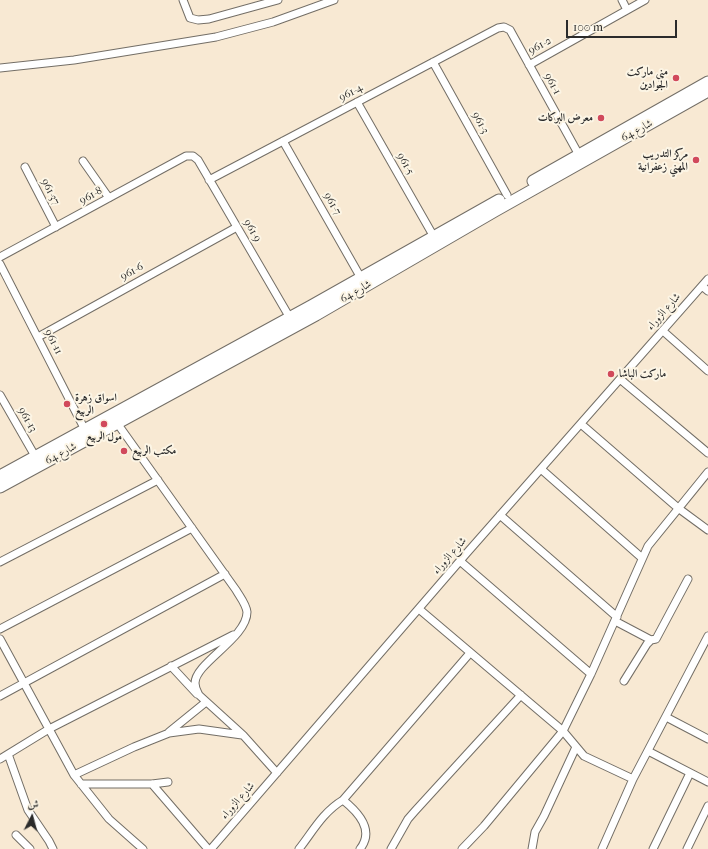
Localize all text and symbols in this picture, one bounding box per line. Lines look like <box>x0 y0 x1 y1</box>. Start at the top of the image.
scale bar <box>568 12 679 38</box>
text: 100 m <box>573 20 603 34</box>
street label: 961-2 <box>526 34 554 58</box>
place label: مني ماركت الجوادين <box>627 65 668 91</box>
street label: 961-1 <box>541 71 563 97</box>
marker: مني ماركت الجوادين <box>671 73 681 83</box>
street label: 961-4 <box>337 81 365 105</box>
street label: 961-3 <box>469 110 491 136</box>
place label: معرض البركات <box>538 111 593 125</box>
marker: معرض البركات <box>596 113 606 123</box>
street label: شارع 64 <box>619 117 655 145</box>
place label: مركز التدريب المهني زعفرانية <box>638 147 688 173</box>
street label: 961-5 <box>393 151 417 177</box>
marker: مركز التدريب المهني زعفرانية <box>691 155 701 165</box>
street label: 961-37 <box>38 176 62 208</box>
street label: 961-8 <box>77 184 105 208</box>
street label: 961-7 <box>320 190 344 218</box>
street label: 961-9 <box>240 217 264 245</box>
street label: 961-6 <box>118 260 146 284</box>
street label: شارع 64 <box>338 278 374 306</box>
street label: شارع الزوراء <box>644 291 684 333</box>
street label: 961-11 <box>41 327 65 357</box>
place label: ماركت الباشا <box>619 367 666 381</box>
marker: ماركت الباشا <box>606 369 616 379</box>
place label: اسواق زهرة الربيع <box>75 391 117 417</box>
marker: اسواق زهرة الربيع <box>62 399 72 409</box>
street label: 961-13 <box>15 405 39 435</box>
marker: مول الربيع <box>99 419 109 429</box>
place label: مول الربيع <box>86 430 122 444</box>
street label: شارع 64 <box>43 440 79 468</box>
place label: مكتب الربيع <box>132 444 176 458</box>
marker: مكتب الربيع <box>119 446 129 456</box>
street label: شارع الزوراء <box>430 535 470 577</box>
street label: شارع الزوراء <box>218 780 258 822</box>
north arrow <box>12 797 52 837</box>
text: ش <box>27 798 39 812</box>

